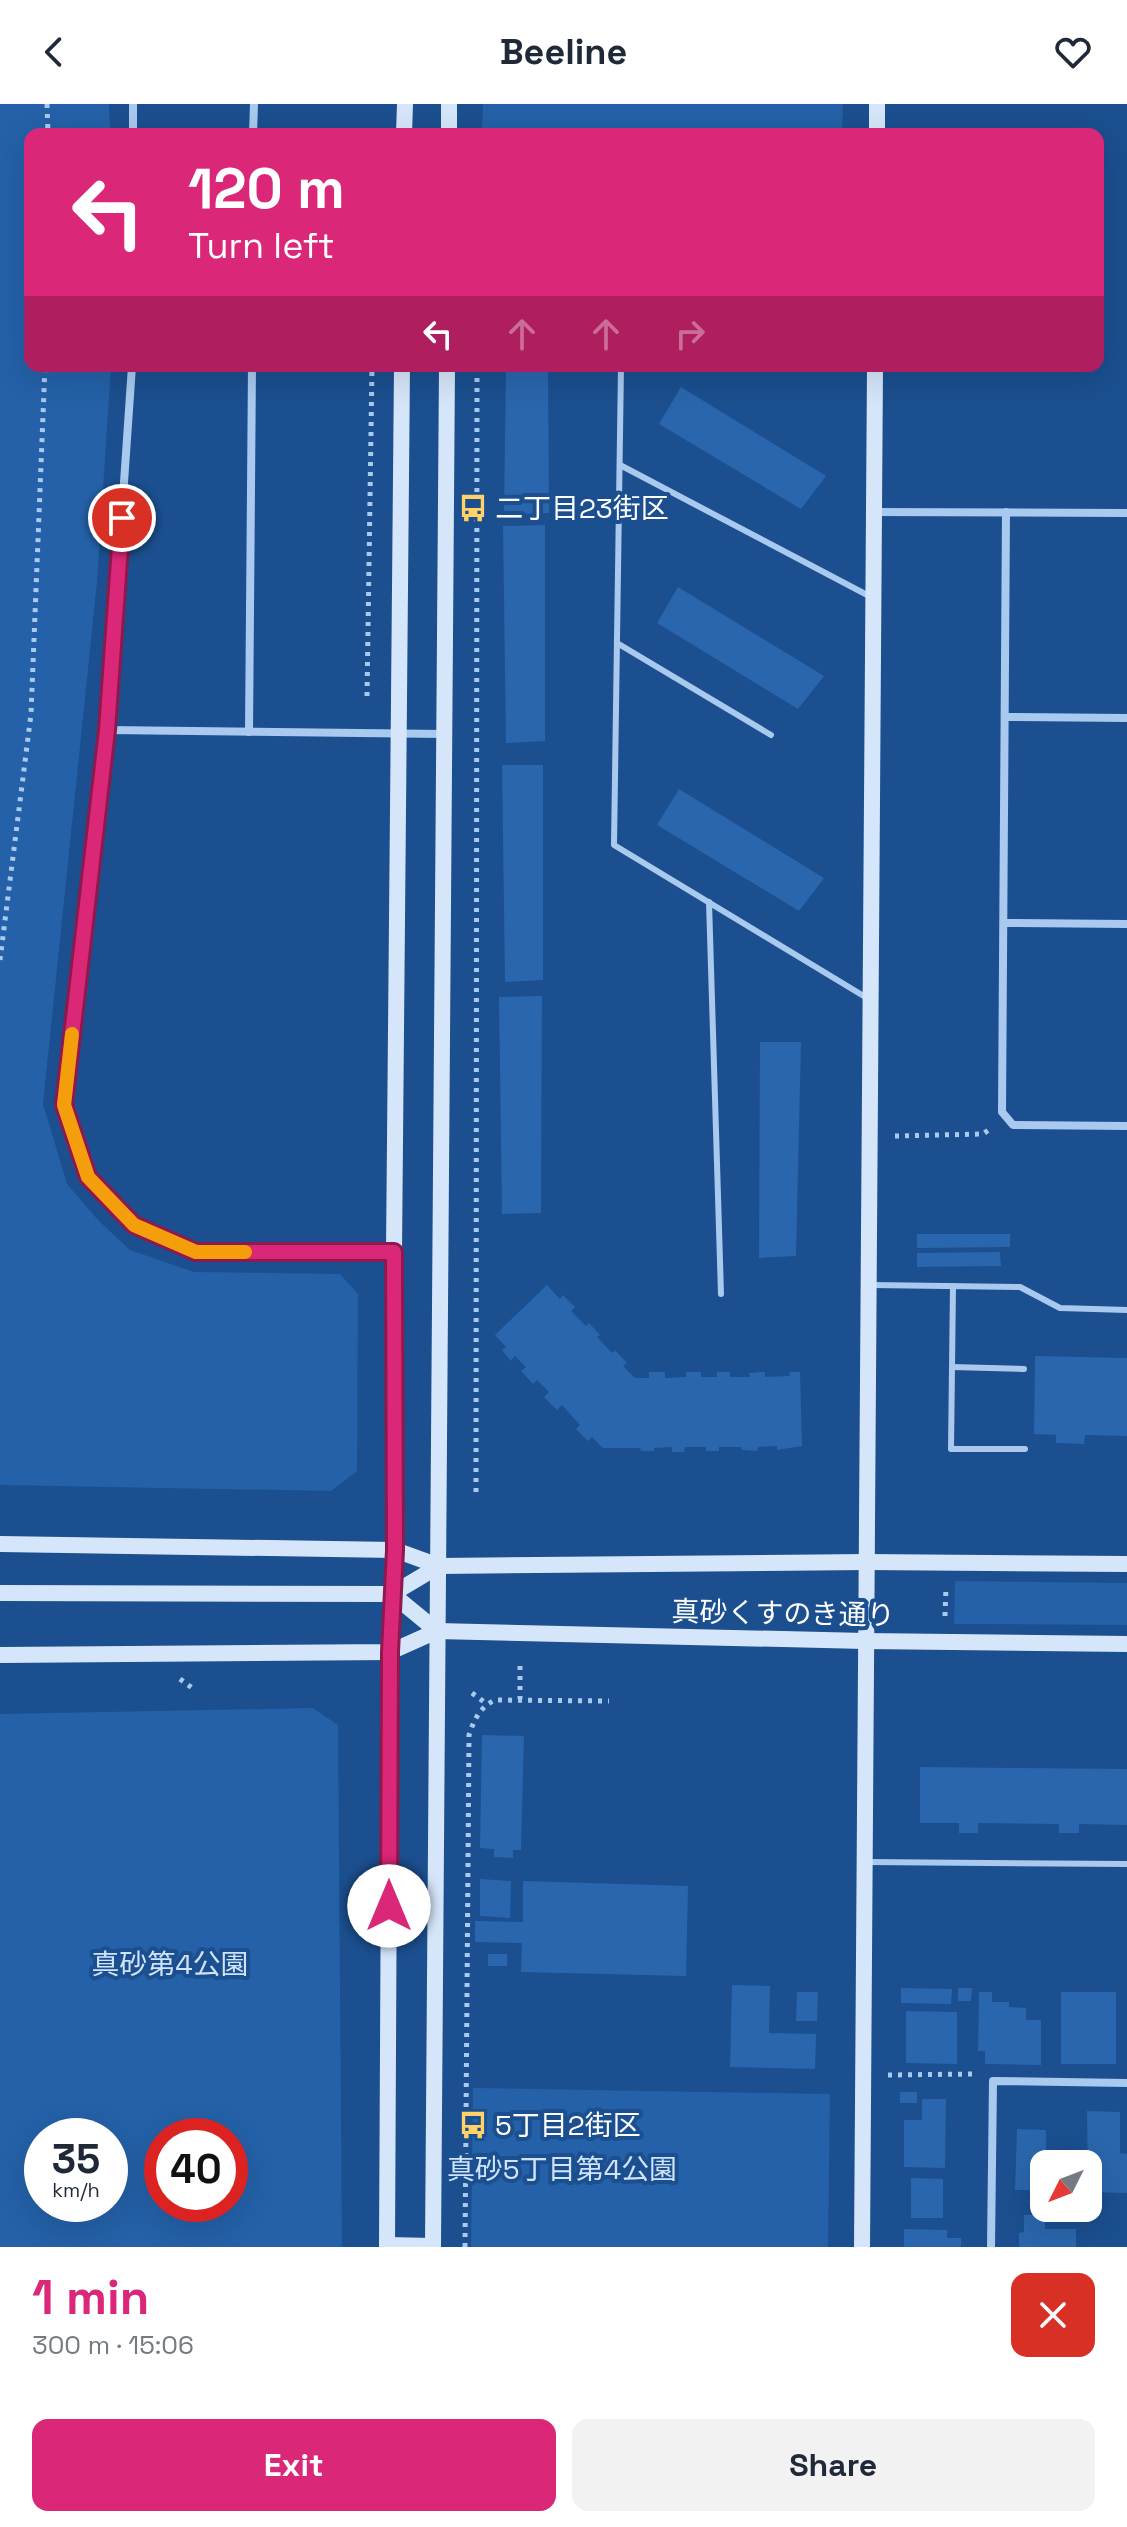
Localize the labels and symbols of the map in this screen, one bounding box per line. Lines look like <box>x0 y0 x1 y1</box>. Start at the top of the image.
pin <box>88 484 156 552</box>
place label: 二丁目23街区 <box>495 490 669 526</box>
bus stop icon: 二丁目23街区 <box>458 493 488 523</box>
street label: 真砂くすのき通り <box>671 1593 895 1633</box>
position arrow <box>347 1864 431 1948</box>
park label: 真砂第4公園 <box>91 1946 249 1982</box>
place label: 5丁目2街区 <box>495 2107 641 2143</box>
bus stop icon: 5丁目2街区 <box>458 2110 488 2140</box>
speed limit sign: 40 <box>144 2118 248 2222</box>
north arrow <box>1030 2150 1102 2222</box>
park label: 真砂5丁目第4公園 <box>447 2151 677 2187</box>

